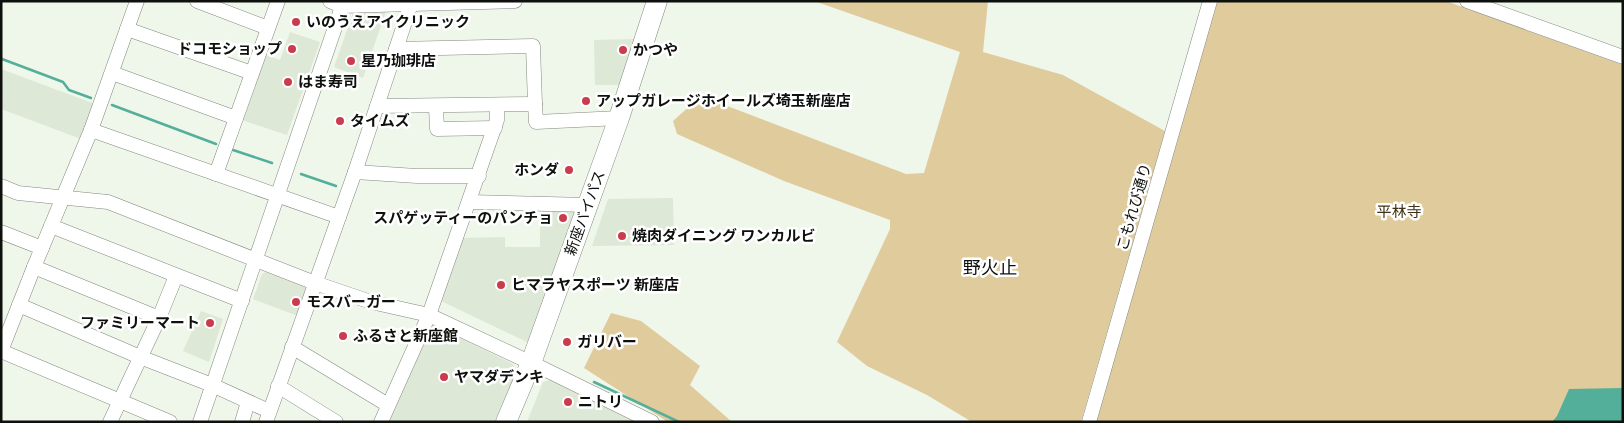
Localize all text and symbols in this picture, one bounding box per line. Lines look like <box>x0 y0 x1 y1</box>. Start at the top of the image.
place label: いのうえアイクリニック <box>306 13 470 31</box>
marker: いのうえアイクリニック <box>290 16 302 28</box>
place label: ドコモショップ <box>177 40 282 58</box>
place label: かつや <box>633 41 678 59</box>
marker: ドコモショップ <box>286 43 298 55</box>
marker: かつや <box>617 44 629 56</box>
place label: 星乃珈琲店 <box>361 52 436 70</box>
marker: 星乃珈琲店 <box>345 55 357 67</box>
place label: はま寿司 <box>298 73 358 91</box>
marker: はま寿司 <box>282 76 294 88</box>
place label: アップガレージホイールズ埼玉新座店 <box>596 92 851 110</box>
marker: アップガレージホイールズ埼玉新座店 <box>580 95 592 107</box>
place label: タイムズ <box>350 112 410 130</box>
marker: タイムズ <box>334 115 346 127</box>
place label: ホンダ <box>514 161 559 179</box>
street label: こもれび通り <box>1113 161 1155 253</box>
marker: ホンダ <box>563 164 575 176</box>
street label: 新座バイパス <box>561 168 609 258</box>
park label: 平林寺 <box>1376 203 1422 221</box>
place label: スパゲッティーのパンチョ <box>373 209 553 227</box>
marker: スパゲッティーのパンチョ <box>557 212 569 224</box>
place label: 焼肉ダイニング ワンカルビ <box>632 227 815 245</box>
marker: 焼肉ダイニング ワンカルビ <box>616 230 628 242</box>
district label: 野火止 <box>963 257 1017 279</box>
place label: ヒマラヤスポーツ 新座店 <box>511 276 679 294</box>
marker: ヒマラヤスポーツ 新座店 <box>495 279 507 291</box>
place label: モスバーガー <box>306 293 396 311</box>
marker: モスバーガー <box>290 296 302 308</box>
place label: ファミリーマート <box>80 314 200 332</box>
marker: ファミリーマート <box>204 317 216 329</box>
place label: ふるさと新座館 <box>353 327 458 345</box>
marker: ふるさと新座館 <box>337 330 349 342</box>
place label: ガリバー <box>577 333 637 351</box>
marker: ガリバー <box>561 336 573 348</box>
place label: ヤマダデンキ <box>454 368 544 386</box>
marker: ヤマダデンキ <box>438 371 450 383</box>
place label: ニトリ <box>578 393 623 411</box>
marker: ニトリ <box>562 396 574 408</box>

